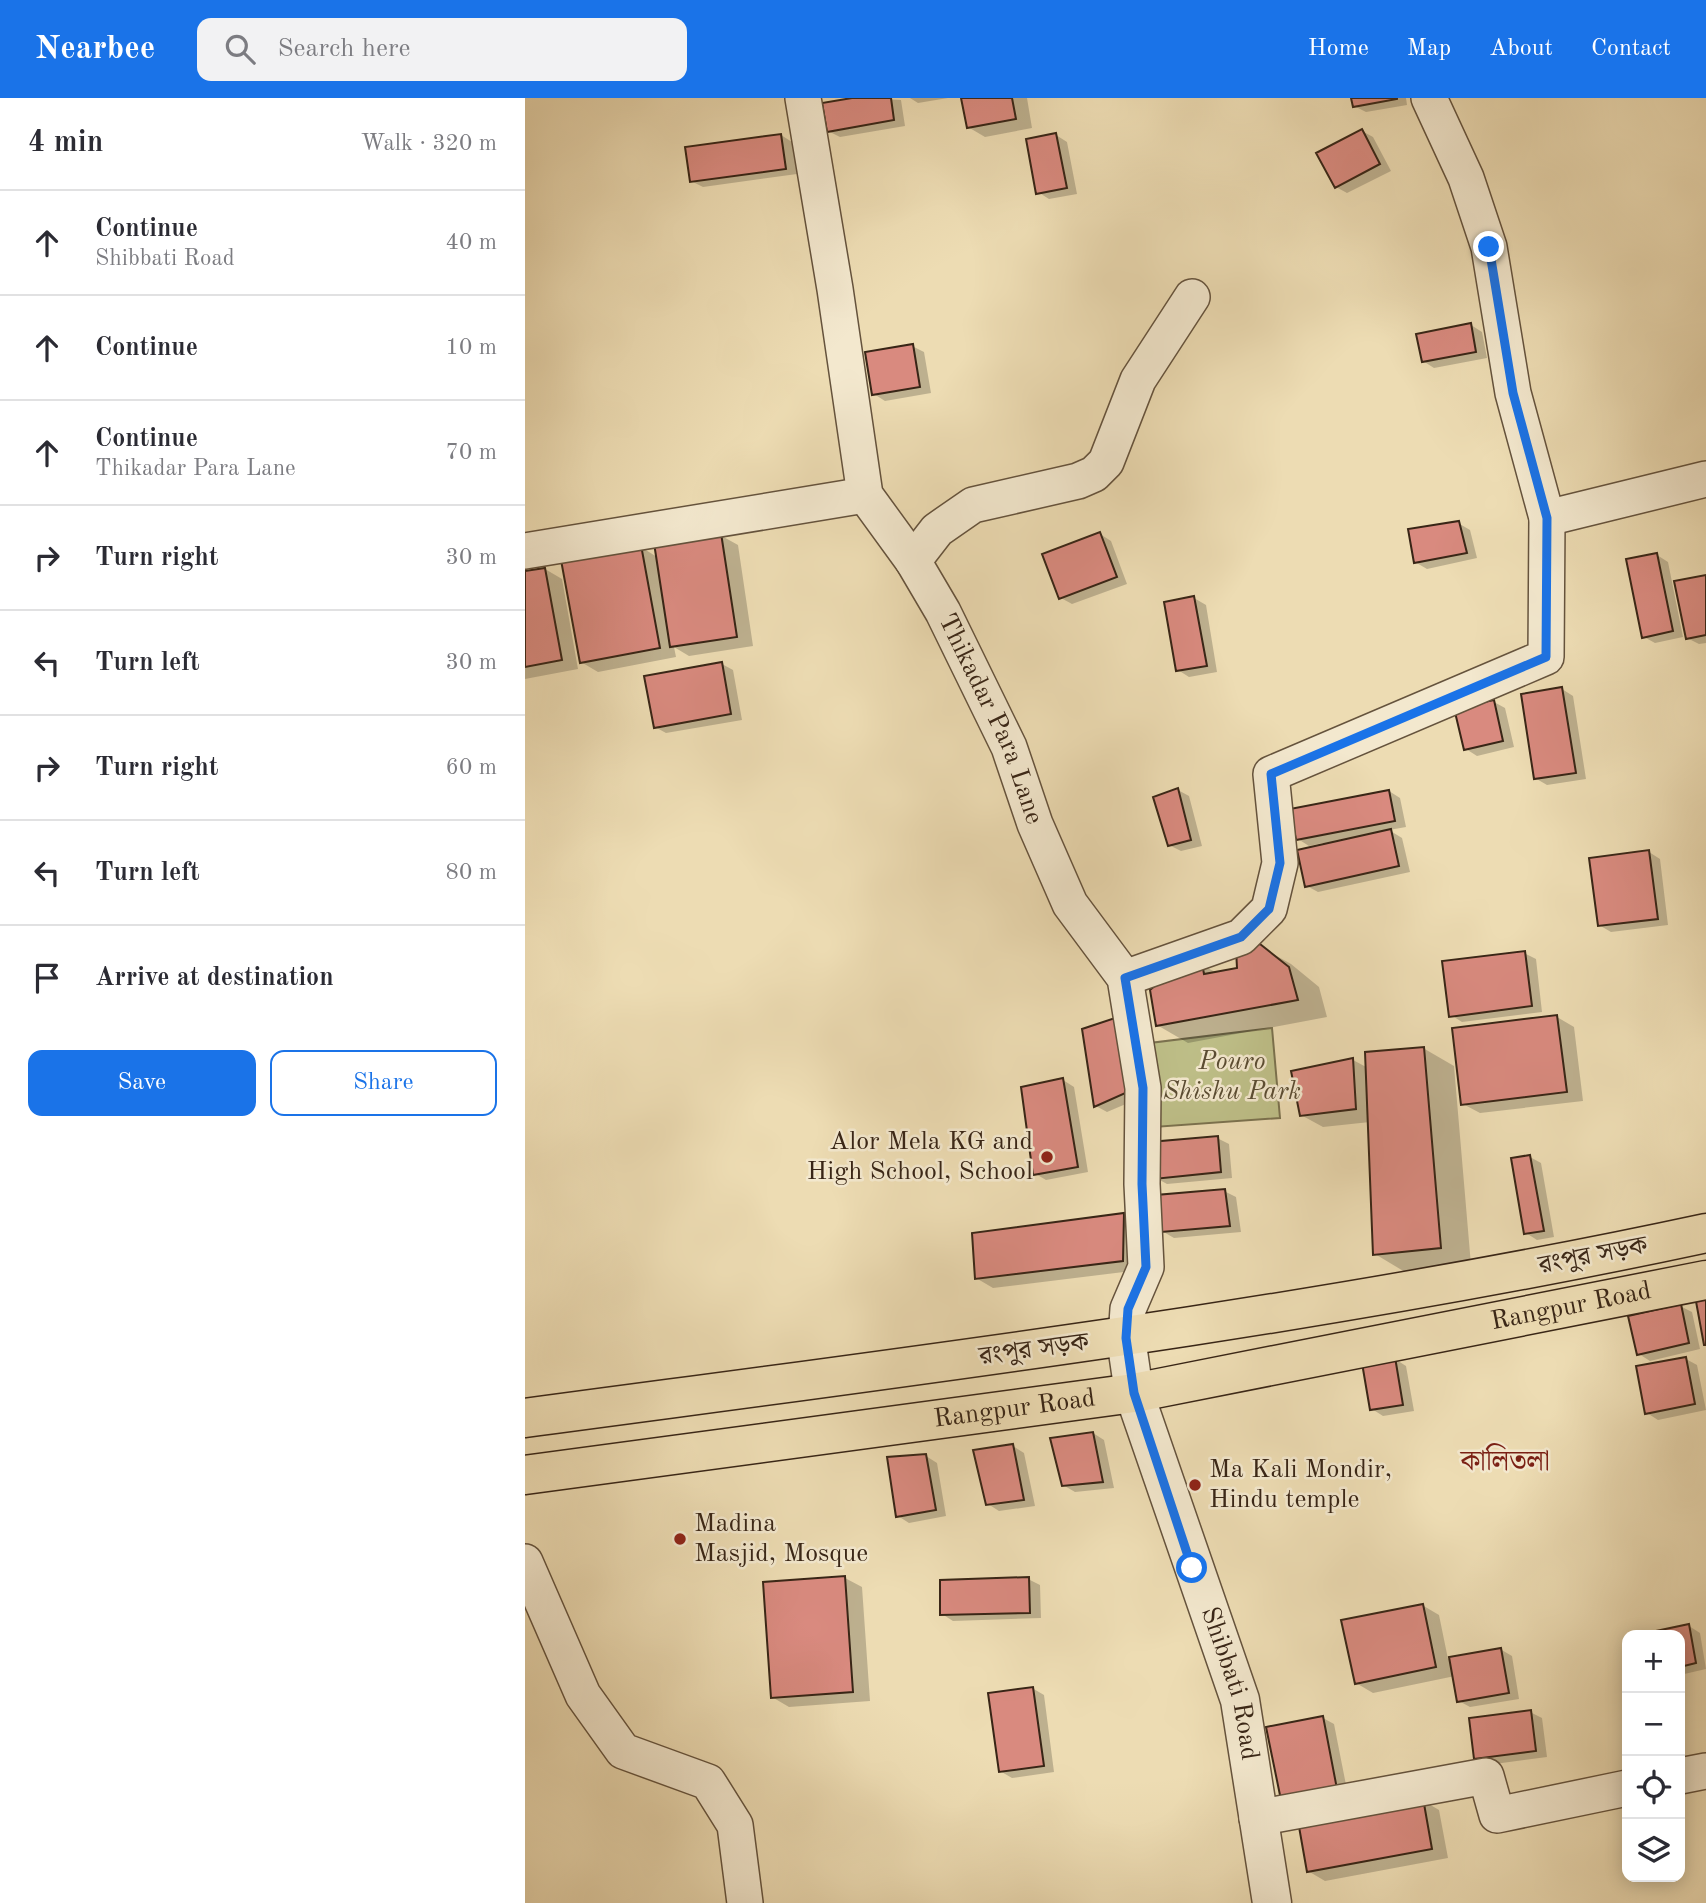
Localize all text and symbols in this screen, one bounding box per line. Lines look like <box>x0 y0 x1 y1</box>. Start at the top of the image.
search box <box>197 18 687 81</box>
icon: search <box>221 30 259 68</box>
text: Nearbee <box>35 33 155 66</box>
text: Search here <box>277 36 411 62</box>
text: Home <box>1308 37 1369 61</box>
text: Map <box>1407 37 1451 61</box>
text: About <box>1489 37 1553 61</box>
text: Contact <box>1591 37 1671 61</box>
text: 4 min <box>28 128 103 158</box>
text: Walk · 320 m <box>361 132 497 155</box>
text: Continue <box>95 216 198 242</box>
icon: ahead <box>28 224 66 262</box>
text: 40 m <box>446 231 497 254</box>
route end <box>1473 231 1504 262</box>
text: Shibbati Road <box>95 247 235 270</box>
icon: ahead <box>28 329 66 367</box>
text: Continue <box>95 335 198 361</box>
text: 10 m <box>446 336 497 359</box>
text: Continue <box>95 426 198 452</box>
icon: ahead <box>28 434 66 472</box>
text: 70 m <box>446 441 497 464</box>
text: Thikadar Para Lane <box>95 457 296 480</box>
icon: right <box>28 539 66 577</box>
text: Turn right <box>95 545 218 571</box>
text: 30 m <box>446 546 497 569</box>
street label: Thikadar Para Lane <box>933 610 1047 828</box>
icon: left <box>28 644 66 682</box>
text: Turn left <box>95 650 200 676</box>
text: 30 m <box>446 651 497 674</box>
icon: right <box>28 749 66 787</box>
text: Turn right <box>95 755 218 781</box>
text: 60 m <box>446 756 497 779</box>
icon: left <box>28 854 66 892</box>
text: Turn left <box>95 860 200 886</box>
text: 80 m <box>446 861 497 884</box>
icon: arrive <box>28 959 66 997</box>
text: Arrive at destination <box>95 965 334 991</box>
park label: Pouro Shishu Park <box>1163 1049 1301 1105</box>
button: Save <box>28 1050 256 1116</box>
button: Share <box>270 1050 497 1116</box>
place label: Alor Mela KG and High School, School <box>807 1129 1033 1185</box>
marker: Alor Mela KG and High School, School <box>1039 1149 1055 1165</box>
street label: রংপুর সড়ক <box>1535 1232 1651 1280</box>
street label: Rangpur Road <box>1489 1278 1653 1335</box>
street label: রংপুর সড়ক <box>977 1329 1092 1371</box>
street label: Rangpur Road <box>932 1385 1097 1433</box>
district label: কালিতলা <box>1459 1443 1550 1477</box>
place label: Ma Kali Mondir, Hindu temple <box>1209 1457 1392 1513</box>
marker: Ma Kali Mondir, Hindu temple <box>1187 1477 1203 1493</box>
place label: Madina Masjid, Mosque <box>694 1511 868 1567</box>
marker: Madina Masjid, Mosque <box>672 1531 688 1547</box>
route start <box>1176 1552 1207 1583</box>
street label: Shibbati Road <box>1196 1604 1262 1762</box>
map controls <box>1622 1630 1685 1882</box>
button: + <box>1622 1630 1685 1693</box>
button: − <box>1622 1693 1685 1756</box>
button: locate <box>1622 1756 1685 1819</box>
button: layers <box>1622 1819 1685 1882</box>

